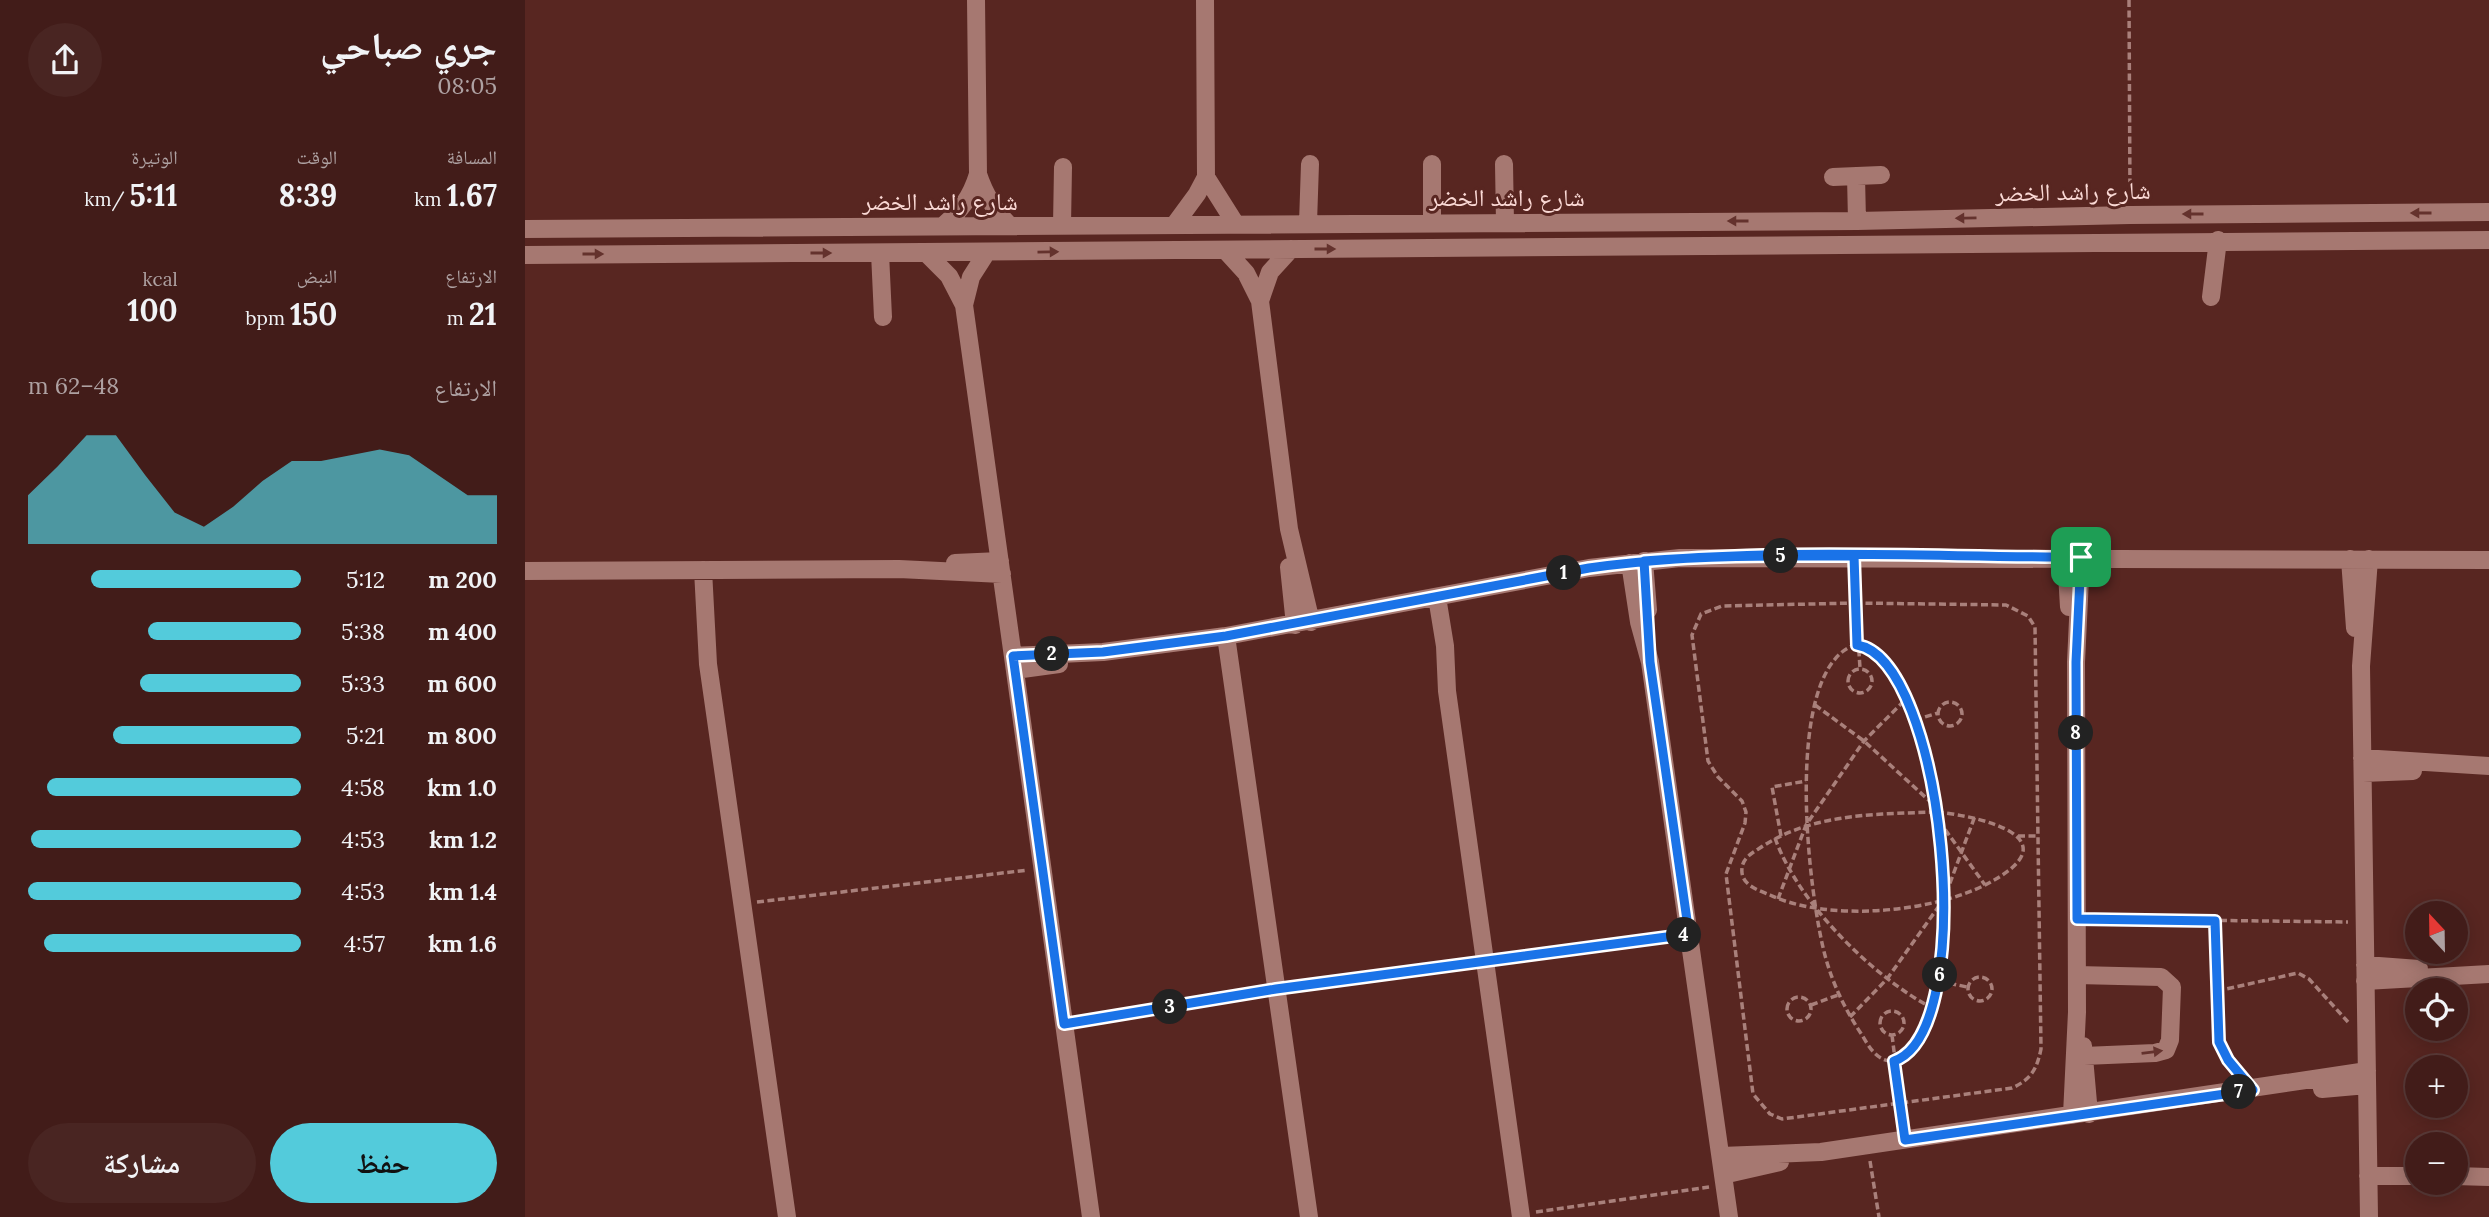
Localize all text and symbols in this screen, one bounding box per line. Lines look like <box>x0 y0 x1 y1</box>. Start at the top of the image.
text: جري صباحي <box>320 21 497 69</box>
button: share <box>28 23 102 97</box>
text: 08:05 <box>437 71 497 100</box>
text: الوتيرة <box>131 145 178 169</box>
text: الوقت <box>296 145 337 169</box>
text: المسافة <box>447 145 497 169</box>
street label: شارع راشد الخضر <box>1994 175 2151 208</box>
text: 5:11 <box>130 176 178 214</box>
text: 8:39 <box>279 176 337 214</box>
text: 1.67 <box>447 176 497 214</box>
street label: شارع راشد الخضر <box>1428 182 1585 213</box>
street label: شارع راشد الخضر <box>861 186 1018 217</box>
text: /km <box>84 187 130 211</box>
text: km <box>414 187 447 211</box>
one-way arrow <box>2410 207 2432 219</box>
one-way arrow <box>2182 208 2204 220</box>
one-way arrow <box>1955 213 1977 224</box>
one-way arrow <box>1727 216 1749 227</box>
one-way arrow <box>1314 243 1336 255</box>
one-way arrow <box>1037 246 1059 258</box>
one-way arrow <box>810 247 832 259</box>
one-way arrow <box>582 248 604 260</box>
text: النبض <box>297 264 337 288</box>
text: الارتفاع <box>445 264 497 288</box>
text: kcal <box>143 267 178 291</box>
text: 100 <box>127 291 178 329</box>
text: 150 <box>290 295 337 333</box>
text: 21 <box>469 295 497 333</box>
text: bpm <box>245 306 290 330</box>
text: m <box>447 306 469 330</box>
text: 48–62 m <box>28 371 119 400</box>
text: الارتفاع <box>434 373 497 402</box>
pin <box>2051 527 2111 587</box>
pin: 5 <box>1763 538 1799 574</box>
icon: arrive <box>2062 538 2100 576</box>
text: 5 <box>1775 543 1786 567</box>
pin: 1 <box>1546 556 1581 590</box>
text: 1 <box>1560 560 1567 584</box>
text: 5:12 <box>346 565 385 594</box>
text: 200 m <box>428 565 497 594</box>
text: 5:38 <box>341 617 385 646</box>
text: 400 m <box>428 617 497 646</box>
pin: 2 <box>1035 636 1069 672</box>
text: 2 <box>1046 641 1057 665</box>
text: 5:33 <box>341 669 385 698</box>
text: 600 m <box>427 669 497 698</box>
pin: 8 <box>2059 716 2093 750</box>
text: 8 <box>2070 720 2081 744</box>
text: 5:21 <box>346 721 385 750</box>
text: 800 m <box>427 721 497 750</box>
text: 4:58 <box>341 773 385 802</box>
text: 1.0 km <box>427 773 497 802</box>
text: 4:53 <box>341 825 385 854</box>
text: 1.2 km <box>429 825 497 854</box>
text: 4:53 <box>341 877 385 906</box>
text: 1.4 km <box>429 877 497 906</box>
north arrow <box>2405 901 2467 964</box>
map controls <box>2405 901 2468 1195</box>
pin: 4 <box>1667 918 1701 953</box>
text: 4 <box>1678 922 1689 946</box>
text: 4:57 <box>344 929 385 958</box>
text: 1.6 km <box>428 929 497 958</box>
pin: 6 <box>1923 958 1957 992</box>
text: 6 <box>1934 962 1945 986</box>
button: locate <box>2405 978 2468 1041</box>
pin: 3 <box>1153 990 1187 1024</box>
text: 3 <box>1164 994 1175 1018</box>
one-way arrow <box>2141 1047 2163 1058</box>
button: + <box>2405 1055 2468 1118</box>
pin: 7 <box>2221 1074 2257 1110</box>
text: 7 <box>2234 1079 2243 1103</box>
button: مشاركة <box>28 1123 256 1203</box>
button: حفظ <box>270 1123 497 1203</box>
button: − <box>2405 1132 2468 1195</box>

